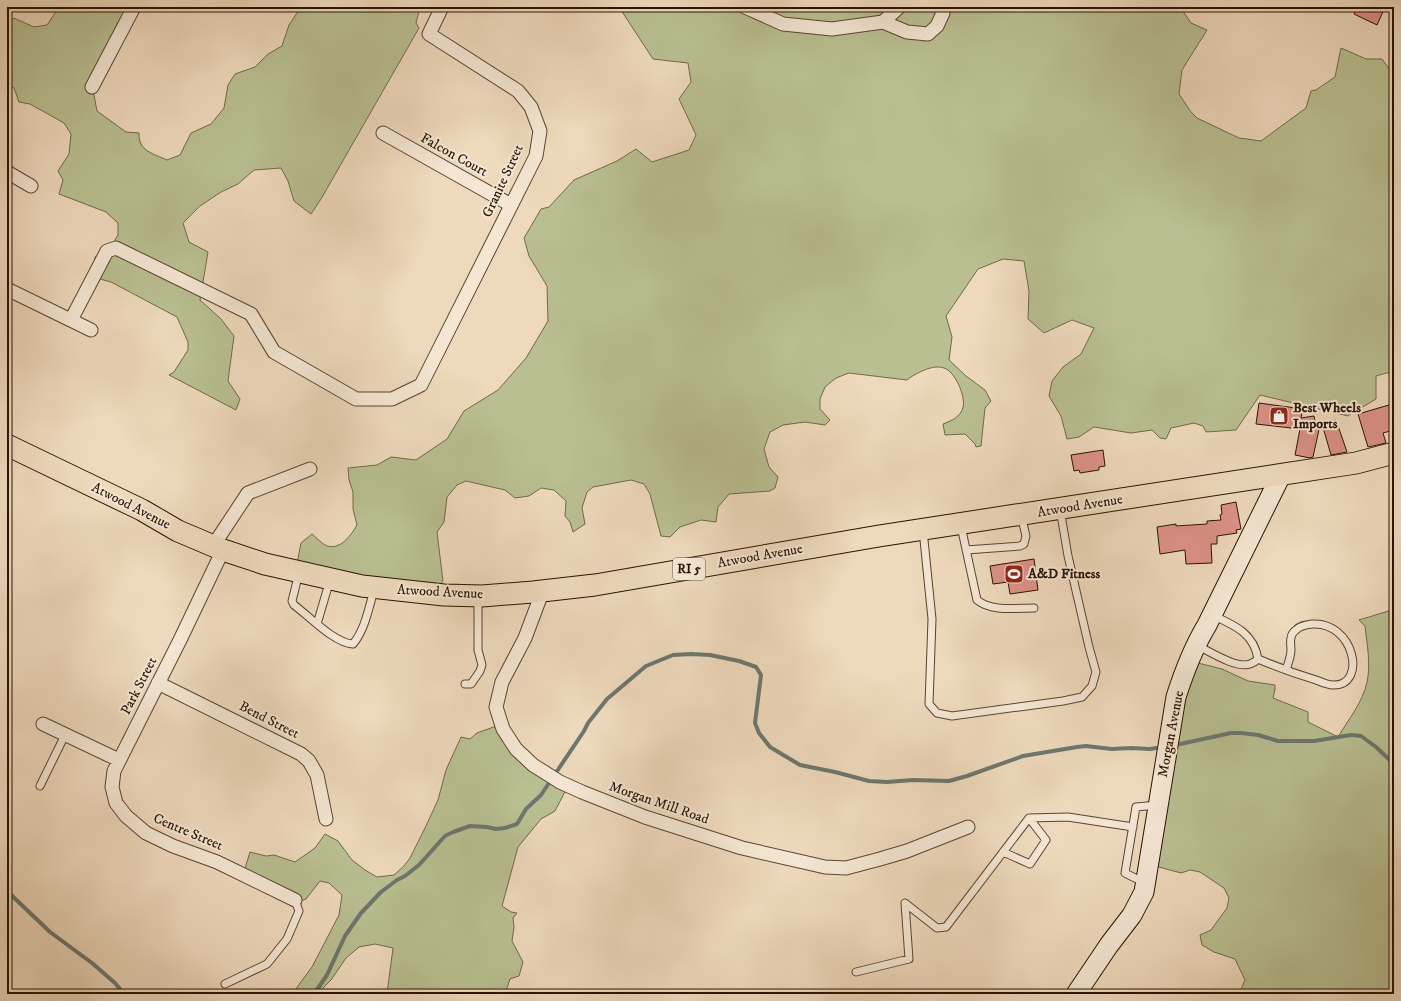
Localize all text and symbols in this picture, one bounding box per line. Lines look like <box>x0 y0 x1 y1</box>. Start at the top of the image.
street label: Falcon Court <box>417 129 491 181</box>
street label: Granite Street <box>478 141 528 220</box>
place label: Best Wheels Imports <box>1293 399 1361 433</box>
shop icon: Best Wheels Imports <box>1268 405 1290 427</box>
street label: Atwood Avenue <box>88 478 174 534</box>
street label: Atwood Avenue <box>1036 490 1124 522</box>
street label: Atwood Avenue <box>716 540 804 572</box>
road number: RI 5 <box>673 558 705 580</box>
sports icon: A&D Fitness <box>1003 563 1025 585</box>
place label: A&D Fitness <box>1027 565 1100 583</box>
street label: Atwood Avenue <box>396 581 484 603</box>
street label: Park Street <box>117 654 161 718</box>
street label: Morgan Avenue <box>1154 689 1188 779</box>
street label: Bend Street <box>236 697 303 743</box>
street label: Morgan Mill Road <box>607 777 711 829</box>
street label: Centre Street <box>150 809 226 855</box>

